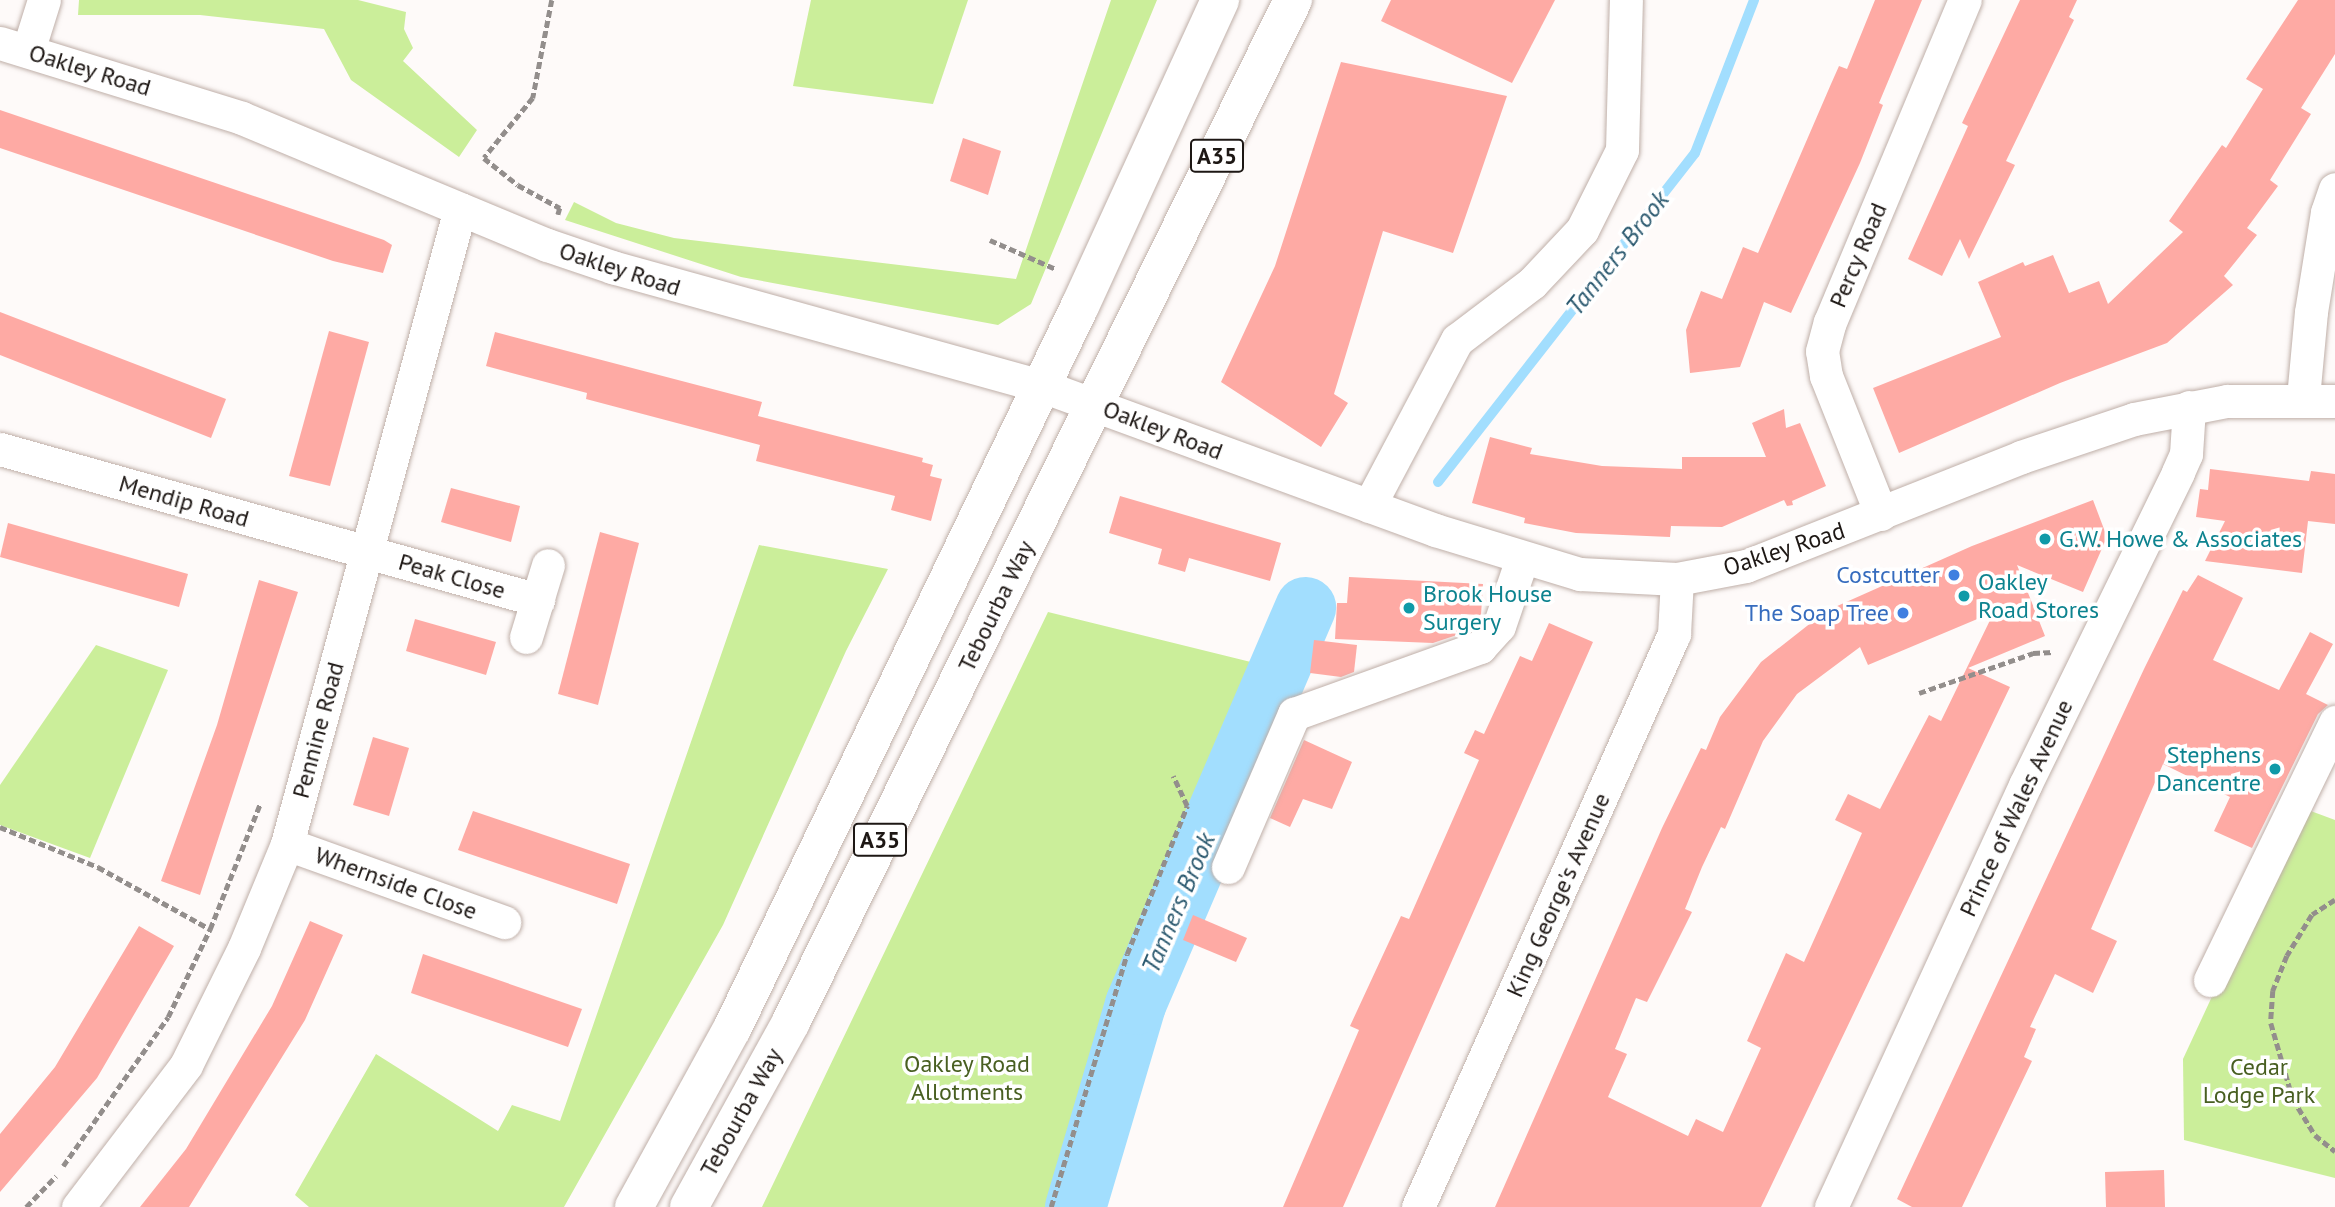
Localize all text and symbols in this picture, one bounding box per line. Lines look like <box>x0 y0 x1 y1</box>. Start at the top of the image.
street label: Oakley Road <box>25 38 155 102</box>
road number: A35 <box>1189 136 1245 176</box>
water label: Tanners Brook <box>1559 185 1675 321</box>
street label: Percy Road <box>1823 198 1893 312</box>
street label: Oakley Road <box>555 236 685 302</box>
street label: Oakley Road <box>1099 394 1227 466</box>
street label: Mendip Road <box>116 469 252 533</box>
street label: Oakley Road <box>1719 516 1849 582</box>
place label: G.W. Howe & Associates <box>2059 525 2305 553</box>
marker: G.W. Howe & Associates <box>2037 531 2053 547</box>
street label: Tebourba Way <box>952 536 1040 676</box>
street label: Peak Close <box>395 547 509 605</box>
place label: Costcutter <box>1836 561 1940 589</box>
marker: Costcutter <box>1946 567 1962 583</box>
place label: Oakley Road Stores <box>1978 568 2099 624</box>
place label: Brook House Surgery <box>1423 580 1553 636</box>
marker: Oakley Road Stores <box>1956 588 1972 604</box>
place label: The Soap Tree <box>1744 599 1889 627</box>
marker: Brook House Surgery <box>1401 600 1417 616</box>
marker: The Soap Tree <box>1895 605 1911 621</box>
street label: Pennine Road <box>286 659 350 801</box>
street label: Prince of Wales Avenue <box>1953 694 2079 922</box>
place label: Stephens Dancentre <box>2156 741 2261 797</box>
marker: Stephens Dancentre <box>2267 761 2283 777</box>
street label: King George's Avenue <box>1500 788 1616 1002</box>
road number: A35 <box>852 820 908 860</box>
water label: Tanners Brook <box>1135 828 1221 978</box>
street label: Whernside Close <box>311 840 481 926</box>
street label: Tebourba Way <box>694 1043 788 1181</box>
park label: Oakley Road Allotments <box>904 1050 1030 1106</box>
park label: Cedar Lodge Park <box>2203 1053 2315 1109</box>

